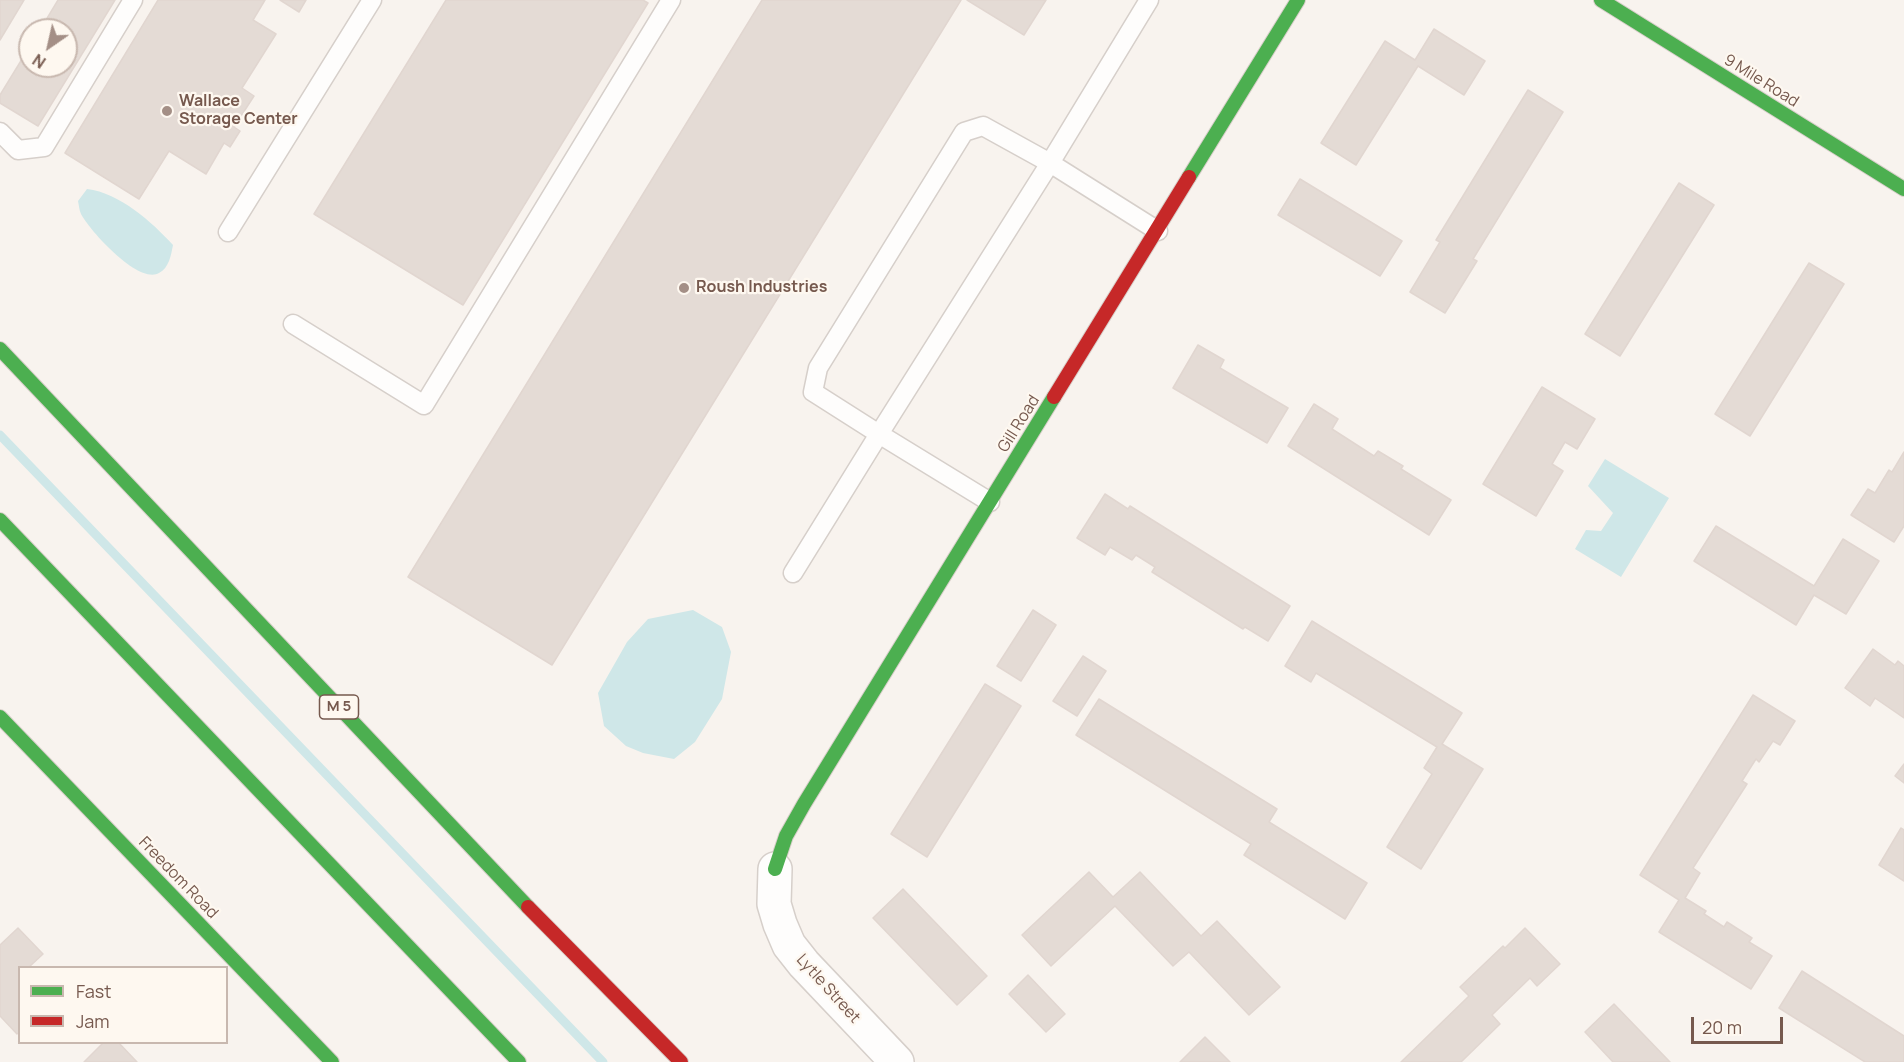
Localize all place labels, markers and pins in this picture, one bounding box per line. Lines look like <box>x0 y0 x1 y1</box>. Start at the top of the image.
place label: Wallace Storage Center <box>179 92 298 130</box>
marker: Wallace Storage Center <box>160 104 174 118</box>
place label: Roush Industries <box>696 278 827 298</box>
marker: Roush Industries <box>677 281 691 295</box>

